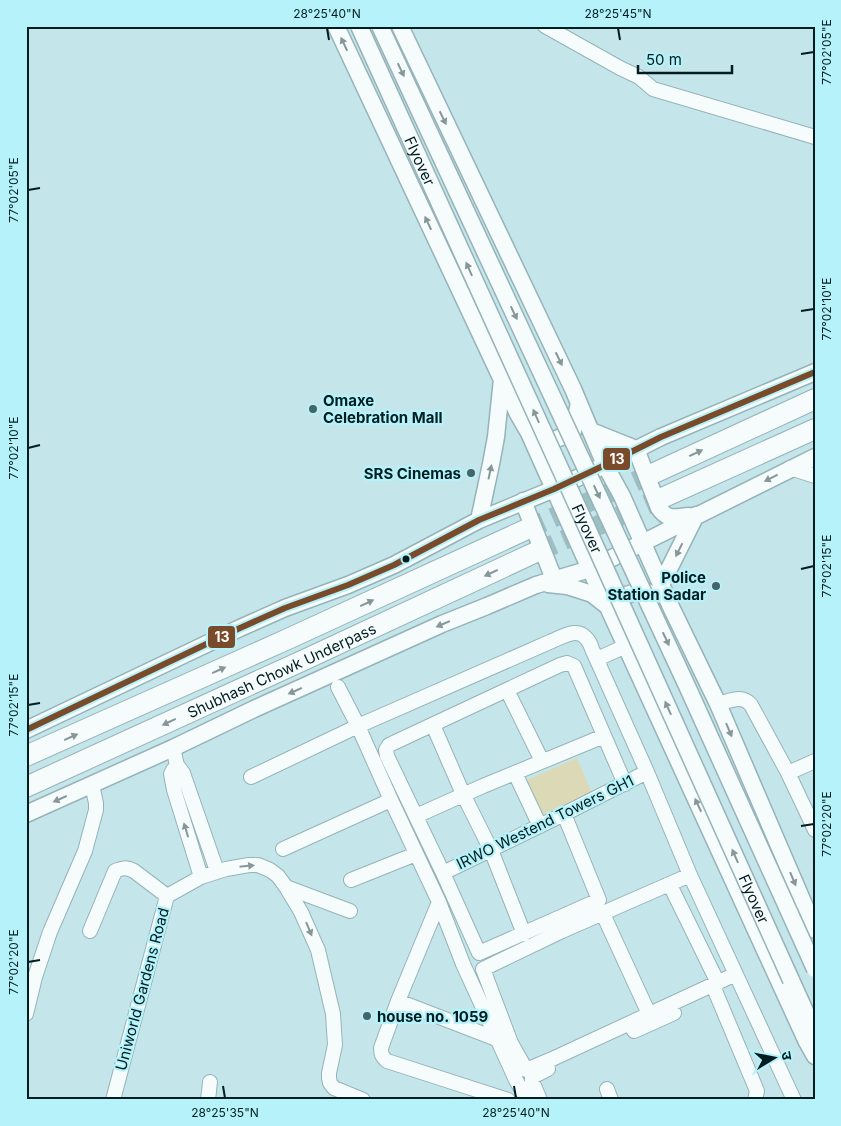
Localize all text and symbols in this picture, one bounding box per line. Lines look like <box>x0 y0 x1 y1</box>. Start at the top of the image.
text: 28°25'40"N <box>293 6 361 21</box>
text: 28°25'45"N <box>584 6 652 21</box>
text: 77°02'05"E <box>819 19 834 85</box>
one-way arrow <box>340 37 348 51</box>
scale bar <box>638 42 732 74</box>
text: 50 m <box>646 50 682 69</box>
one-way arrow <box>397 63 405 78</box>
one-way arrow <box>439 110 447 125</box>
street label: Flyover <box>401 133 440 189</box>
text: 77°02'05"E <box>6 157 21 223</box>
one-way arrow <box>424 216 432 230</box>
one-way arrow <box>465 262 473 276</box>
text: 77°02'10"E <box>819 277 834 341</box>
one-way arrow <box>510 306 518 320</box>
one-way arrow <box>555 352 563 366</box>
place label: Omaxe Celebration Mall <box>323 391 443 427</box>
marker: Omaxe Celebration Mall <box>307 403 319 415</box>
one-way arrow <box>532 409 540 423</box>
text: 77°02'10"E <box>6 416 21 480</box>
line badge: 13 <box>602 447 631 471</box>
one-way arrow <box>689 449 703 457</box>
text: 13 <box>609 450 625 467</box>
place label: SRS Cinemas <box>364 464 461 483</box>
one-way arrow <box>486 464 494 480</box>
marker: SRS Cinemas <box>465 467 477 479</box>
one-way arrow <box>764 474 778 482</box>
one-way arrow <box>594 485 602 499</box>
street label: Flyover <box>568 501 607 556</box>
text: 77°02'15"E <box>819 535 834 597</box>
one-way arrow <box>675 543 683 557</box>
unlabelled marker <box>401 554 411 564</box>
place label: Police Station Sadar <box>607 568 706 604</box>
one-way arrow <box>484 569 499 577</box>
marker: Police Station Sadar <box>710 580 722 592</box>
one-way arrow <box>360 598 374 606</box>
street label: Shubhash Chowk Underpass <box>184 618 379 722</box>
one-way arrow <box>436 620 450 628</box>
line badge: 13 <box>207 625 236 649</box>
text: 13 <box>214 628 230 645</box>
one-way arrow <box>662 632 670 646</box>
one-way arrow <box>212 666 226 674</box>
text: 77°02'15"E <box>6 674 21 736</box>
one-way arrow <box>288 687 302 695</box>
one-way arrow <box>664 701 672 715</box>
one-way arrow <box>162 718 176 726</box>
one-way arrow <box>726 723 734 737</box>
one-way arrow <box>64 732 78 740</box>
street label: IRWO Westend Towers GH1 <box>453 771 637 873</box>
text: 77°02'20"E <box>819 791 834 857</box>
one-way arrow <box>53 796 67 804</box>
one-way arrow <box>694 798 702 812</box>
one-way arrow <box>182 823 190 838</box>
one-way arrow <box>731 849 739 863</box>
one-way arrow <box>239 862 255 870</box>
street label: Flyover <box>735 871 774 927</box>
one-way arrow <box>790 872 798 886</box>
street label: Uniworld Gardens Road <box>111 906 173 1072</box>
one-way arrow <box>305 922 313 937</box>
text: 77°02'20"E <box>6 929 21 995</box>
place label: house no. 1059 <box>377 1007 489 1026</box>
marker: house no. 1059 <box>361 1010 373 1022</box>
north arrow <box>748 1034 798 1084</box>
text: उ <box>778 1050 797 1062</box>
text: 28°25'35"N <box>191 1105 259 1120</box>
text: 28°25'40"N <box>482 1105 550 1120</box>

